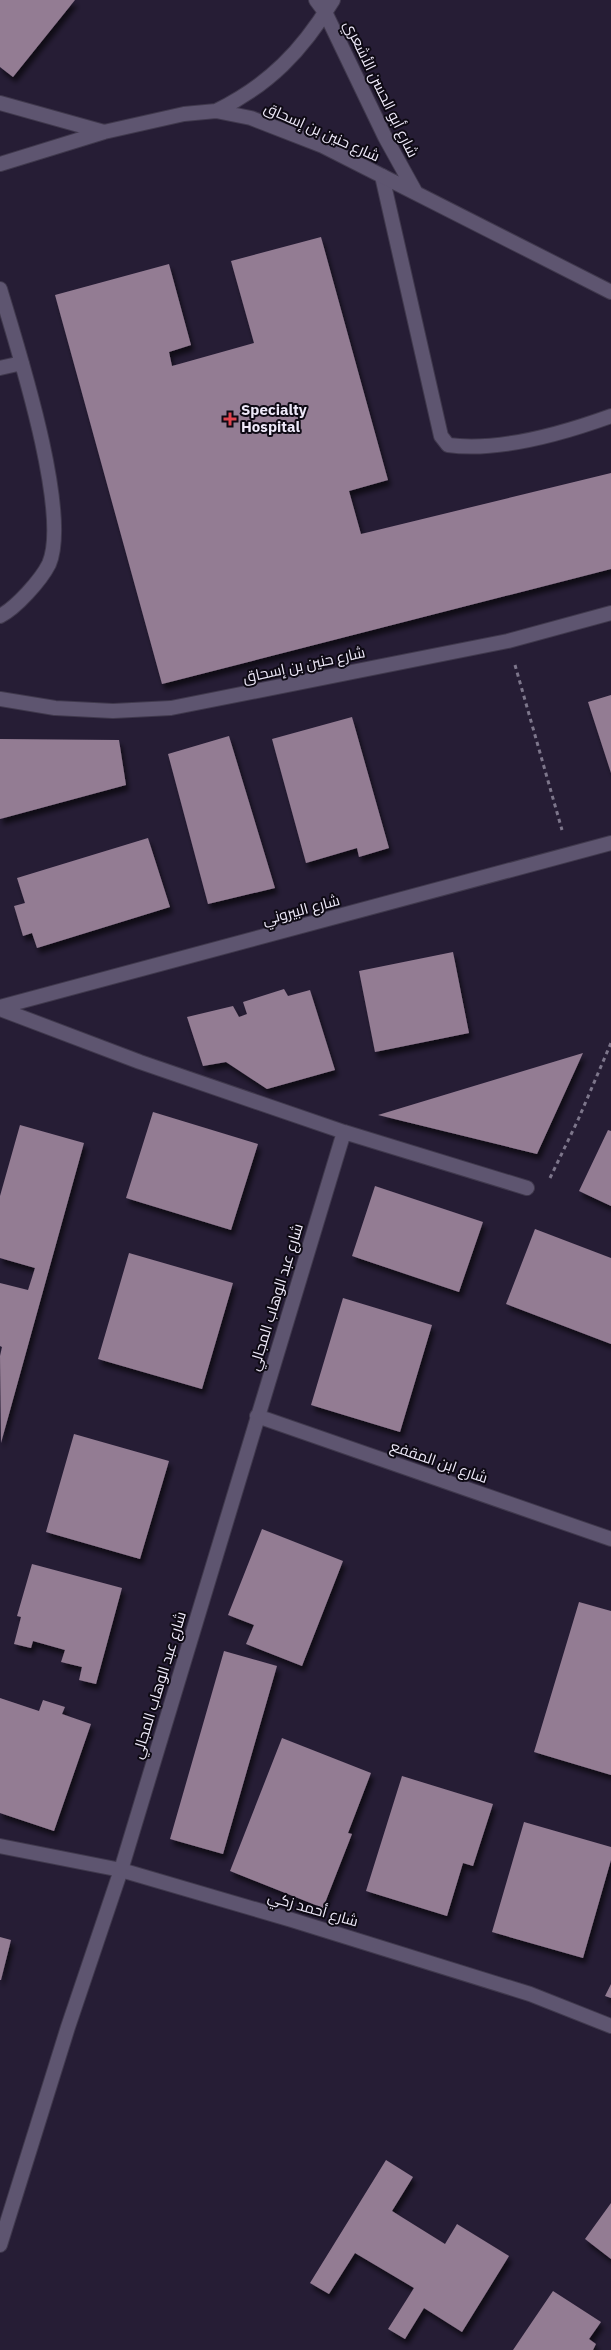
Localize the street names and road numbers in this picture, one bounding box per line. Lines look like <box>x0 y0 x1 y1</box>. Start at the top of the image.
street label: شارع أبو الحسن الأشعري <box>337 17 423 162</box>
street label: شارع حنين بن إسحاق <box>261 98 383 167</box>
street label: شارع حنين بن إسحاق <box>241 642 367 689</box>
street label: شارع البيروني <box>260 890 343 932</box>
street label: شارع عبد الوهاب المجالي <box>244 1221 310 1374</box>
street label: شارع ابن المقفع <box>387 1436 490 1489</box>
street label: شارع عبد الوهاب المجالي <box>127 1609 193 1762</box>
street label: شارع أحمد زكي <box>265 1887 361 1933</box>

